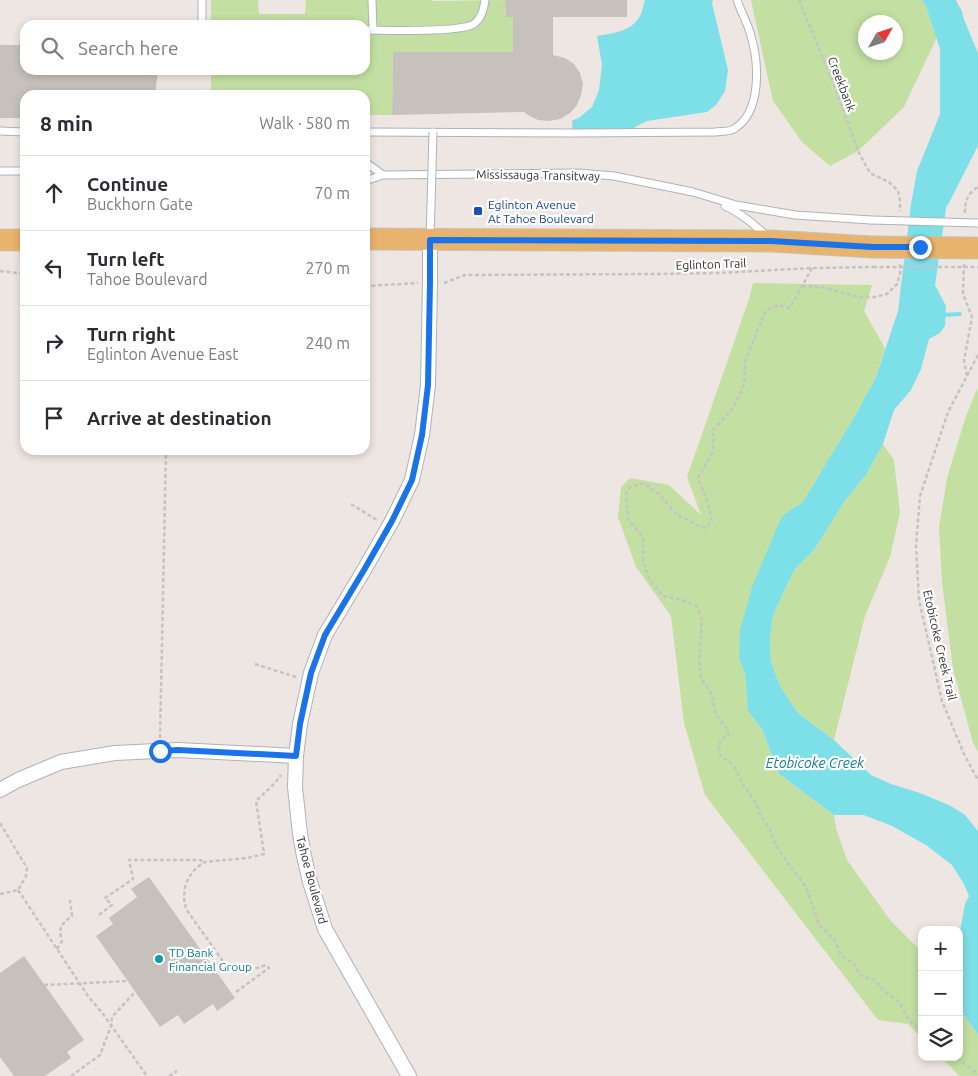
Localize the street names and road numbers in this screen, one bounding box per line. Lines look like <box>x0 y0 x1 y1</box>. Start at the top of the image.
street label: Creekbank <box>826 55 858 113</box>
street label: Mississauga Transitway <box>476 167 600 183</box>
street label: Eglinton Trail <box>675 256 747 272</box>
street label: Etobicoke Creek Trail <box>921 588 959 702</box>
street label: Tahoe Boulevard <box>294 835 330 925</box>

